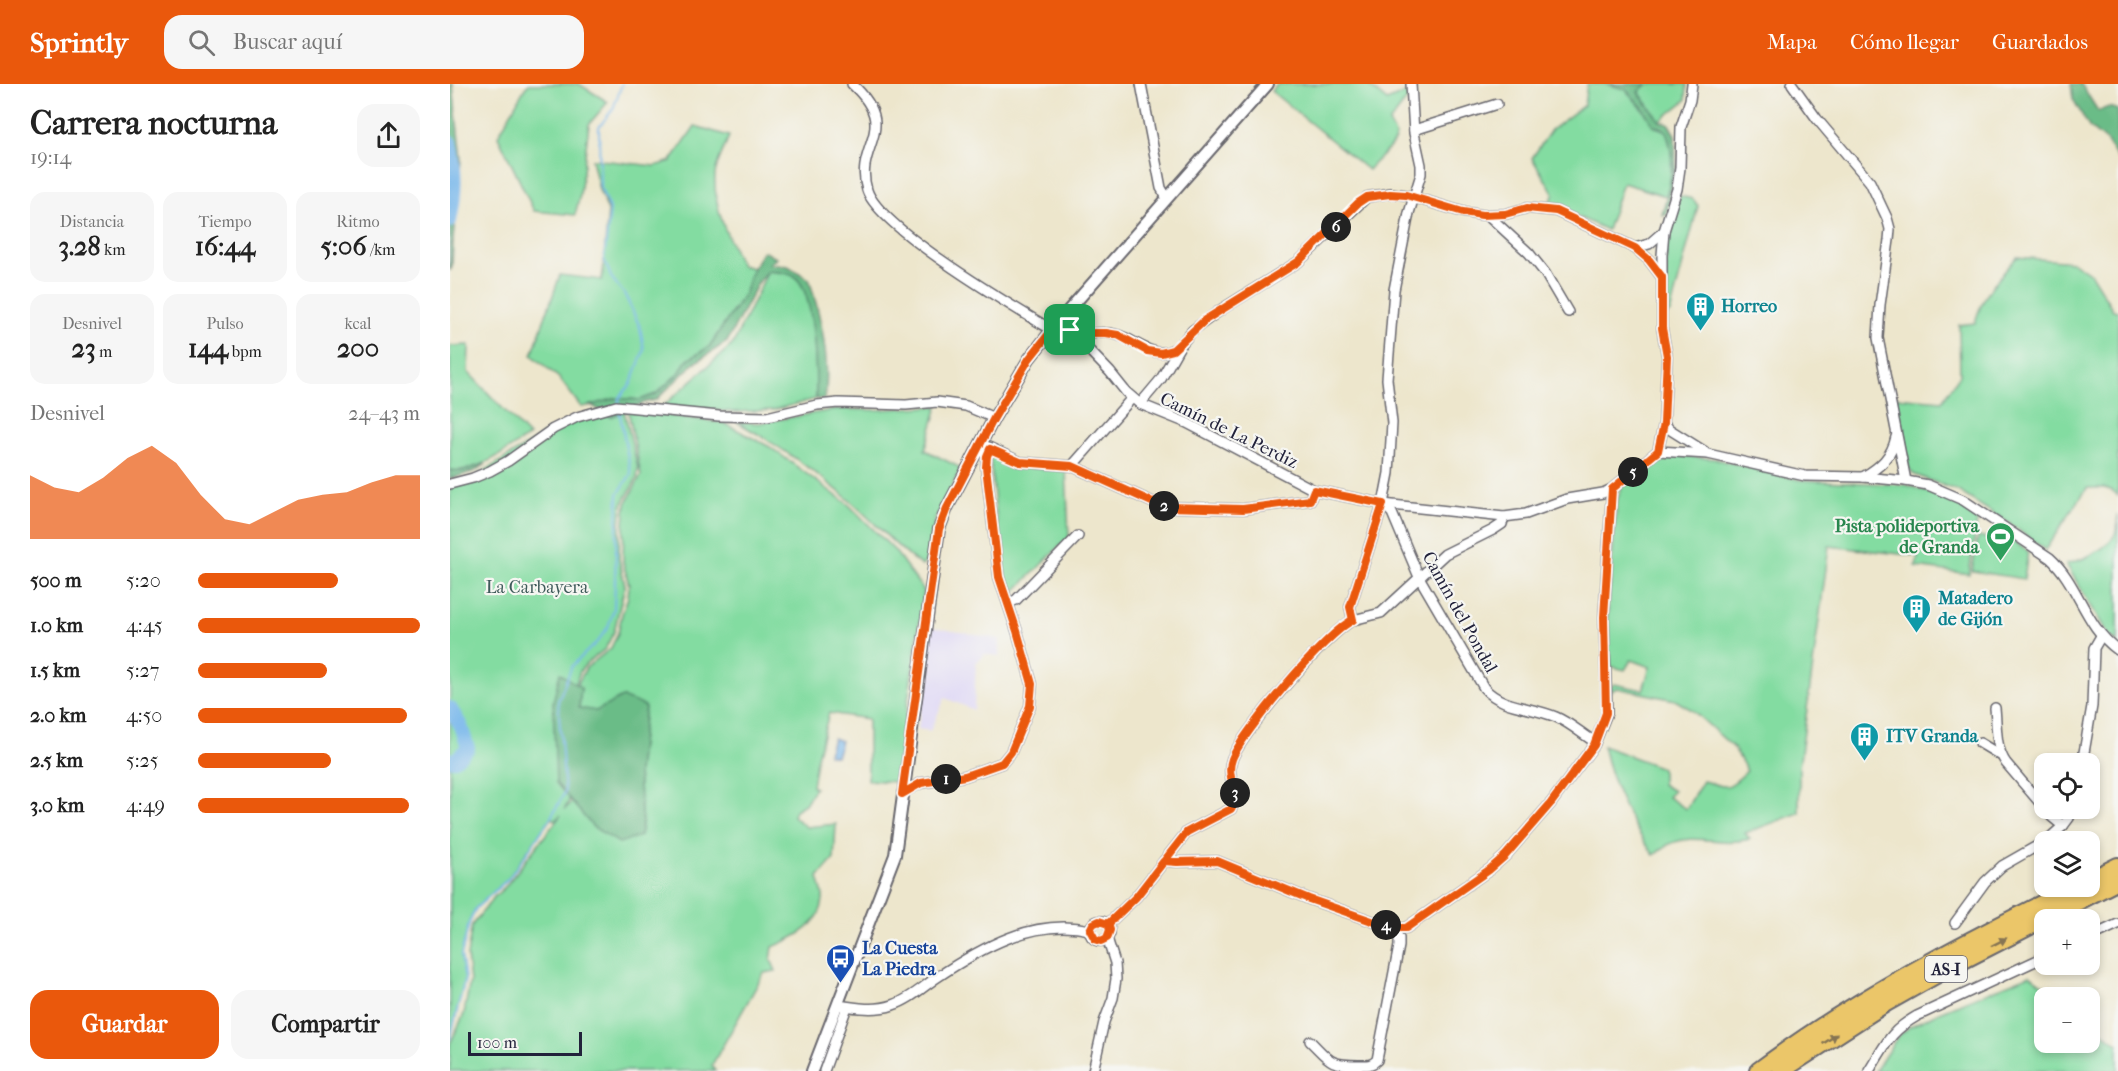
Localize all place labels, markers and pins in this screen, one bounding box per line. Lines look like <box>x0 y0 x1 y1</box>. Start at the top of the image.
pin: 6 <box>1321 212 1351 242</box>
building icon: Horreo <box>1684 290 1716 332</box>
place label: Horreo <box>1721 296 1777 317</box>
pin <box>1044 304 1095 355</box>
pin: 5 <box>1618 457 1648 487</box>
pin: 2 <box>1149 491 1179 521</box>
place label: Pista polideportiva de Granda <box>1835 516 1980 558</box>
sports icon: Pista polideportiva de Granda <box>1984 520 2016 562</box>
place label: Matadero de Gijón <box>1937 588 2013 630</box>
building icon: Matadero de Gijón <box>1901 592 1933 634</box>
building icon: ITV Granda <box>1849 720 1881 762</box>
place label: ITV Granda <box>1886 726 1979 747</box>
pin: 1 <box>931 764 961 794</box>
pin: 3 <box>1220 778 1250 808</box>
pin: 4 <box>1371 910 1401 940</box>
place label: La Cuesta La Piedra <box>862 938 938 980</box>
bus stop icon: La Cuesta La Piedra <box>825 942 857 984</box>

